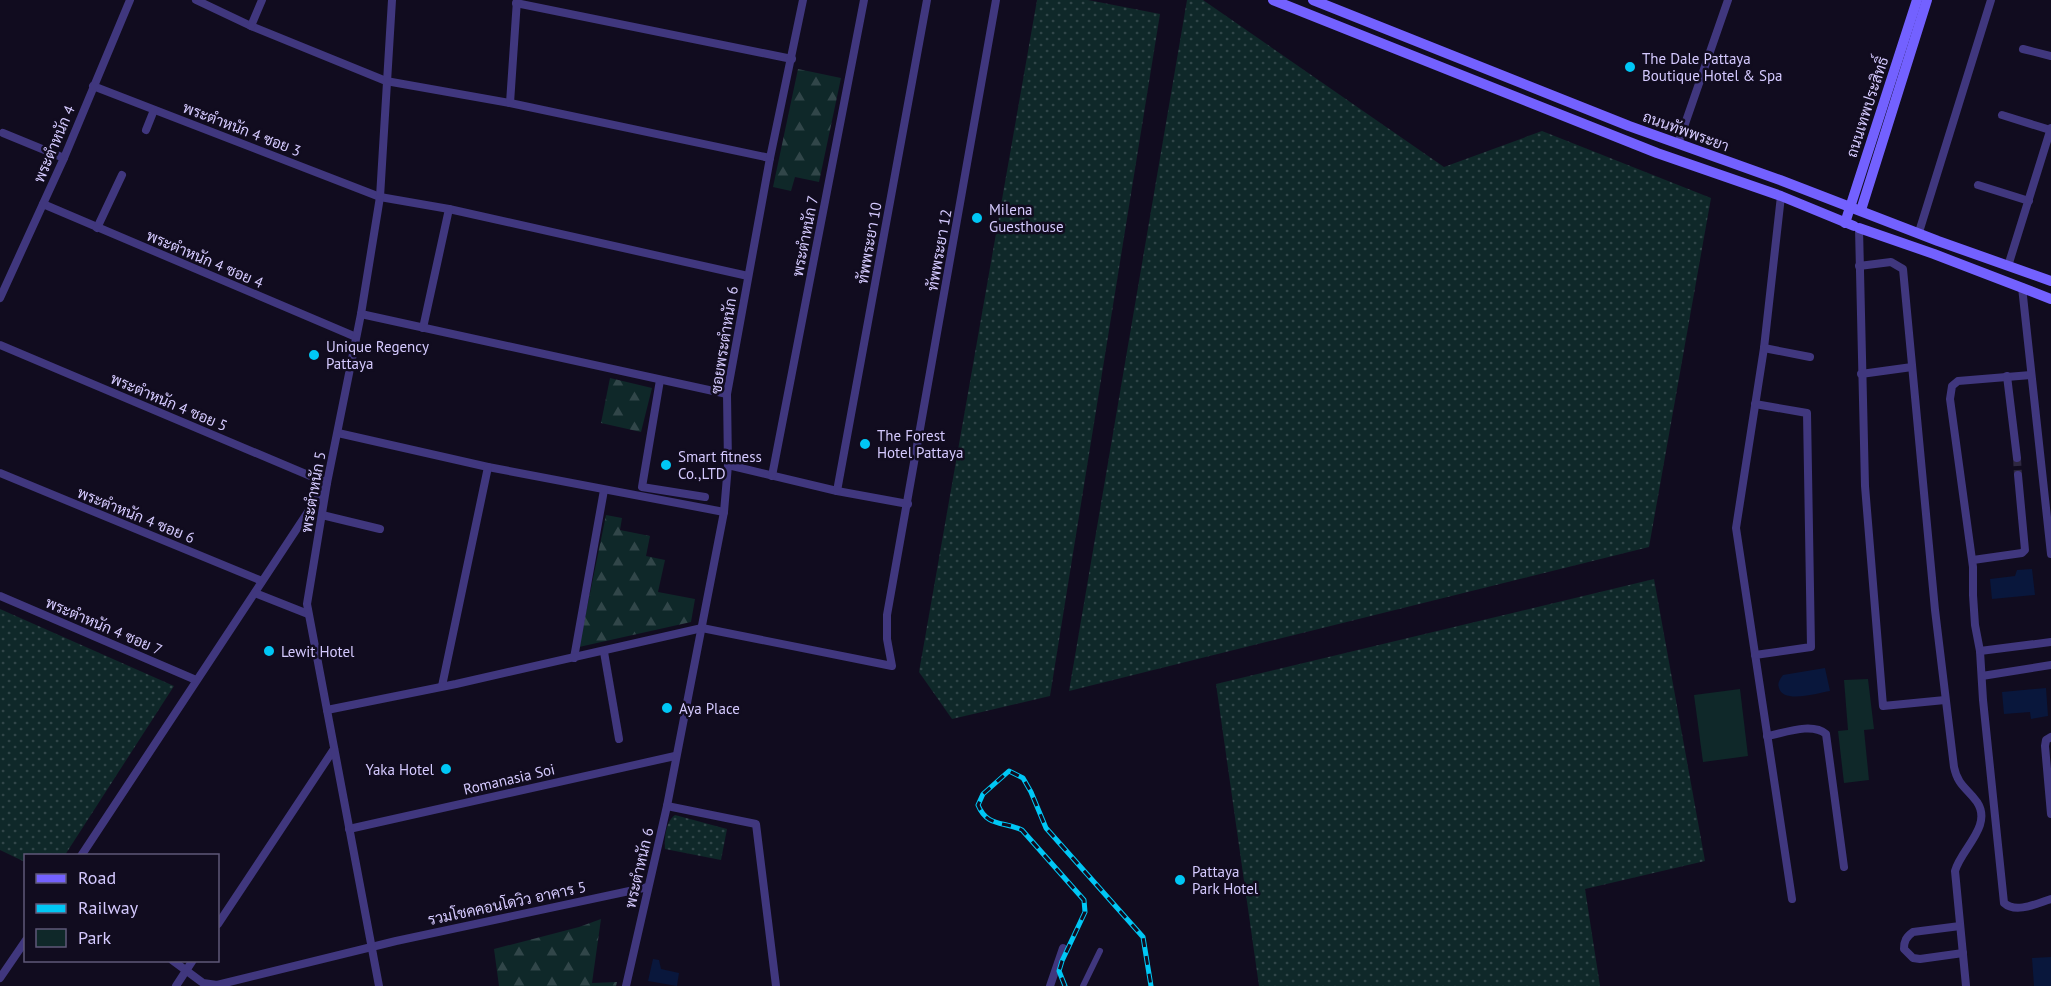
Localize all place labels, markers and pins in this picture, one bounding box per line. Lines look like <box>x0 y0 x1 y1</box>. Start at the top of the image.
place label: The Dale Pattaya Boutique Hotel & Spa <box>1642 49 1783 85</box>
marker: The Dale Pattaya Boutique Hotel & Spa <box>1623 60 1637 74</box>
place label: Milena Guesthouse <box>989 200 1064 236</box>
marker: Milena Guesthouse <box>970 211 984 225</box>
place label: Unique Regency Pattaya <box>326 337 429 373</box>
marker: Unique Regency Pattaya <box>307 348 321 362</box>
place label: The Forest Hotel Pattaya <box>877 426 963 462</box>
marker: The Forest Hotel Pattaya <box>858 437 872 451</box>
place label: Smart fitness Co.,LTD <box>678 447 762 483</box>
marker: Smart fitness Co.,LTD <box>659 458 673 472</box>
place label: Lewit Hotel <box>281 642 355 661</box>
marker: Lewit Hotel <box>262 644 276 658</box>
place label: Aya Place <box>679 699 740 718</box>
marker: Aya Place <box>660 701 674 715</box>
place label: Yaka Hotel <box>366 760 435 779</box>
marker: Yaka Hotel <box>439 762 453 776</box>
place label: Pattaya Park Hotel <box>1192 862 1259 898</box>
marker: Pattaya Park Hotel <box>1173 873 1187 887</box>

